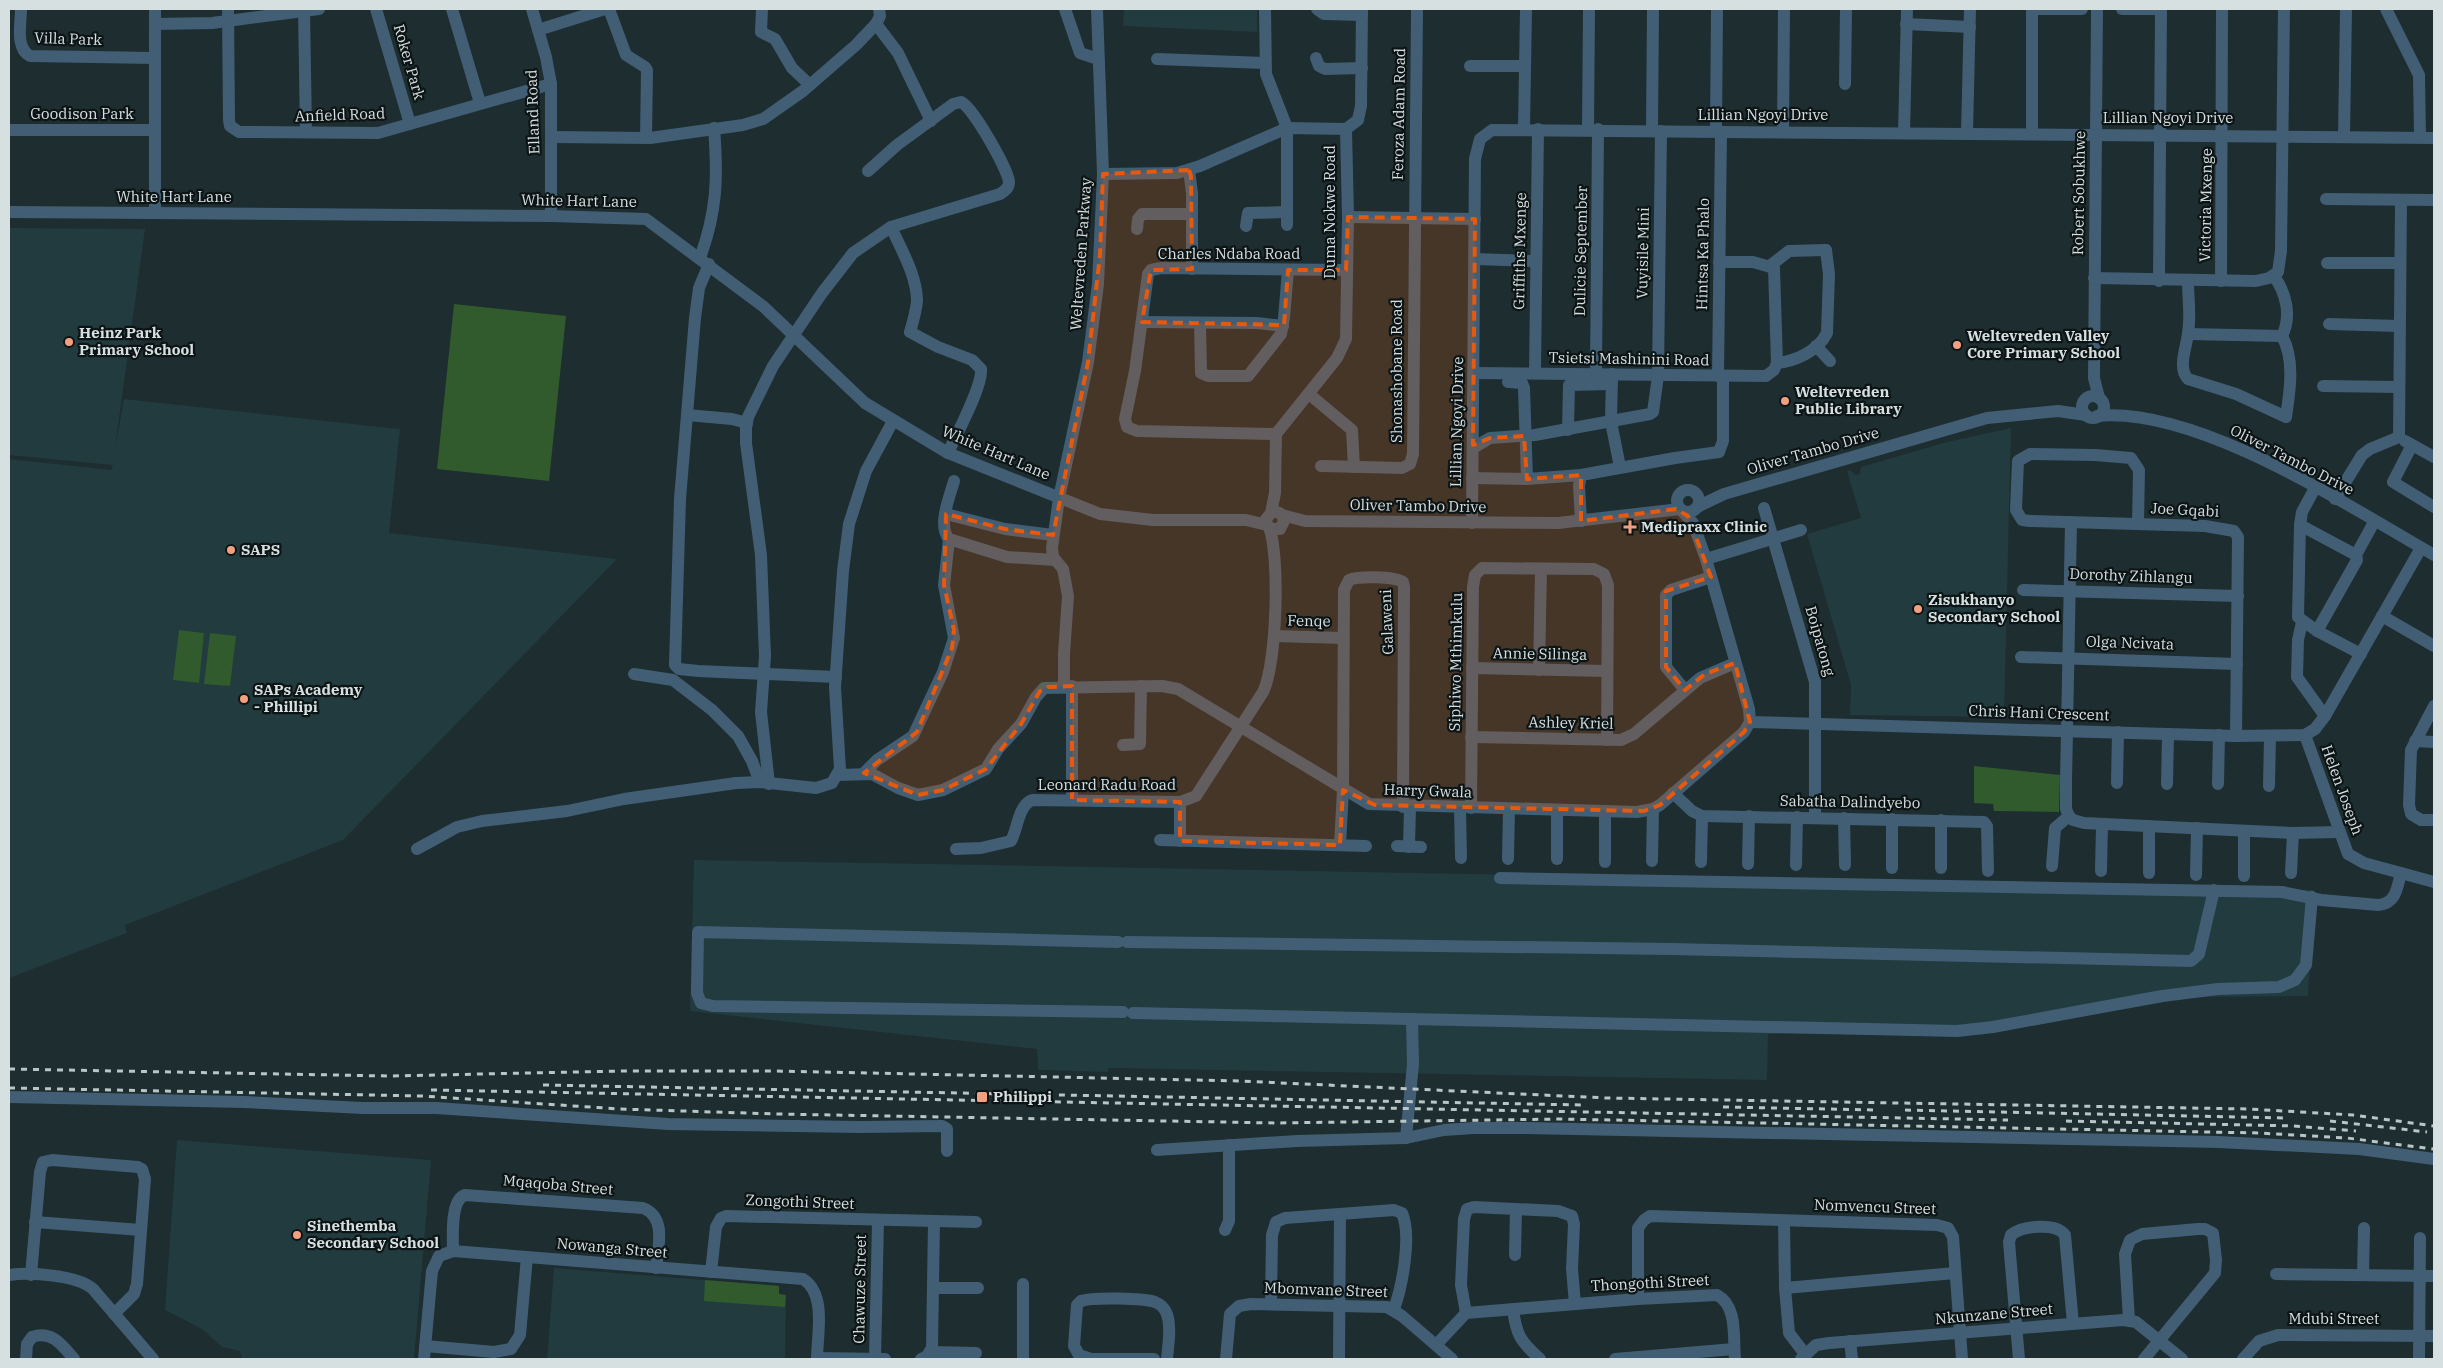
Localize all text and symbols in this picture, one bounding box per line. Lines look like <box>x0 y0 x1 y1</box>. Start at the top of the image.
street label: Roker Park <box>390 22 429 102</box>
street label: Villa Park <box>34 28 102 49</box>
street label: Feroza Adam Road <box>1388 48 1409 180</box>
street label: Elland Road <box>522 69 543 155</box>
street label: Anfield Road <box>295 103 385 126</box>
street label: Goodison Park <box>30 104 134 123</box>
street label: Lillian Ngoyi Drive <box>1698 105 1828 124</box>
street label: Lillian Ngoyi Drive <box>2103 108 2233 127</box>
street label: Robert Sobukhwe <box>2068 131 2089 255</box>
street label: Duma Nokwe Road <box>1320 145 1339 279</box>
street label: Victoria Mxenge <box>2195 148 2216 262</box>
street label: Weltevreden Parkway <box>1066 177 1095 331</box>
street label: Dulicie September <box>1570 185 1591 316</box>
street label: White Hart Lane <box>116 187 232 206</box>
street label: White Hart Lane <box>521 190 637 211</box>
street label: Griffiths Mxenge <box>1509 192 1530 310</box>
street label: Hintsa Ka Phalo <box>1692 198 1713 310</box>
street label: Vuyisile Mini <box>1632 207 1653 299</box>
street label: Charles Ndaba Road <box>1158 244 1300 263</box>
street label: Shonashobane Road <box>1387 299 1406 443</box>
place label: Heinz Park Primary School <box>79 323 194 359</box>
place label: Weltevreden Valley Core Primary School <box>1967 326 2120 362</box>
marker: Heinz Park Primary School <box>63 336 75 348</box>
marker: Weltevreden Valley Core Primary School <box>1951 339 1963 351</box>
street label: Tsietsi Mashinini Road <box>1548 348 1710 369</box>
street label: Lillian Ngoyi Drive <box>1446 357 1467 487</box>
place label: Weltevreden Public Library <box>1795 382 1902 418</box>
marker: Weltevreden Public Library <box>1779 395 1791 407</box>
street label: Oliver Tambo Drive <box>2227 420 2357 499</box>
street label: White Hart Lane <box>939 421 1053 484</box>
street label: Oliver Tambo Drive <box>1745 423 1881 478</box>
street label: Oliver Tambo Drive <box>1350 495 1486 516</box>
street label: Joe Gqabi <box>2150 498 2220 521</box>
place label: Medipraxx Clinic <box>1641 517 1767 536</box>
marker: Medipraxx Clinic <box>1623 520 1637 534</box>
place label: SAPS <box>241 540 280 559</box>
marker: SAPS <box>225 544 237 556</box>
street label: Dorothy Zihlangu <box>2069 564 2193 587</box>
street label: Galaweni <box>1376 589 1397 655</box>
place label: Zisukhanyo Secondary School <box>1928 590 2060 626</box>
street label: Siphiwo Mthimkulu <box>1445 592 1466 732</box>
marker: Zisukhanyo Secondary School <box>1912 603 1924 615</box>
street label: Boipatong <box>1801 604 1840 678</box>
street label: Fenqe <box>1287 611 1331 630</box>
street label: Olga Ncivata <box>2085 631 2175 654</box>
street label: Annie Silinga <box>1493 643 1587 664</box>
place label: SAPs Academy - Phillipi <box>254 680 363 716</box>
marker: SAPs Academy - Phillipi <box>238 693 250 705</box>
street label: Chris Hani Crescent <box>1968 701 2110 724</box>
street label: Ashley Kriel <box>1528 712 1614 733</box>
street label: Helen Joseph <box>2317 742 2368 837</box>
street label: Leonard Radu Road <box>1038 775 1176 794</box>
street label: Harry Gwala <box>1383 779 1473 802</box>
street label: Sabatha Dalindyebo <box>1780 791 1920 812</box>
place label: Philippi <box>993 1087 1052 1106</box>
marker: Philippi <box>975 1090 989 1104</box>
street label: Mqaqoba Street <box>502 1170 614 1199</box>
street label: Zongothi Street <box>745 1190 855 1213</box>
street label: Nomvencu Street <box>1814 1195 1936 1218</box>
place label: Sinethemba Secondary School <box>307 1216 439 1252</box>
marker: Sinethemba Secondary School <box>291 1229 303 1241</box>
street label: Nowanga Street <box>556 1233 668 1262</box>
street label: Chawuze Street <box>849 1234 870 1344</box>
street label: Thongothi Street <box>1590 1270 1710 1295</box>
street label: Mbomvane Street <box>1264 1278 1388 1301</box>
street label: Nkunzane Street <box>1934 1299 2054 1328</box>
street label: Mdubi Street <box>2289 1309 2379 1328</box>

